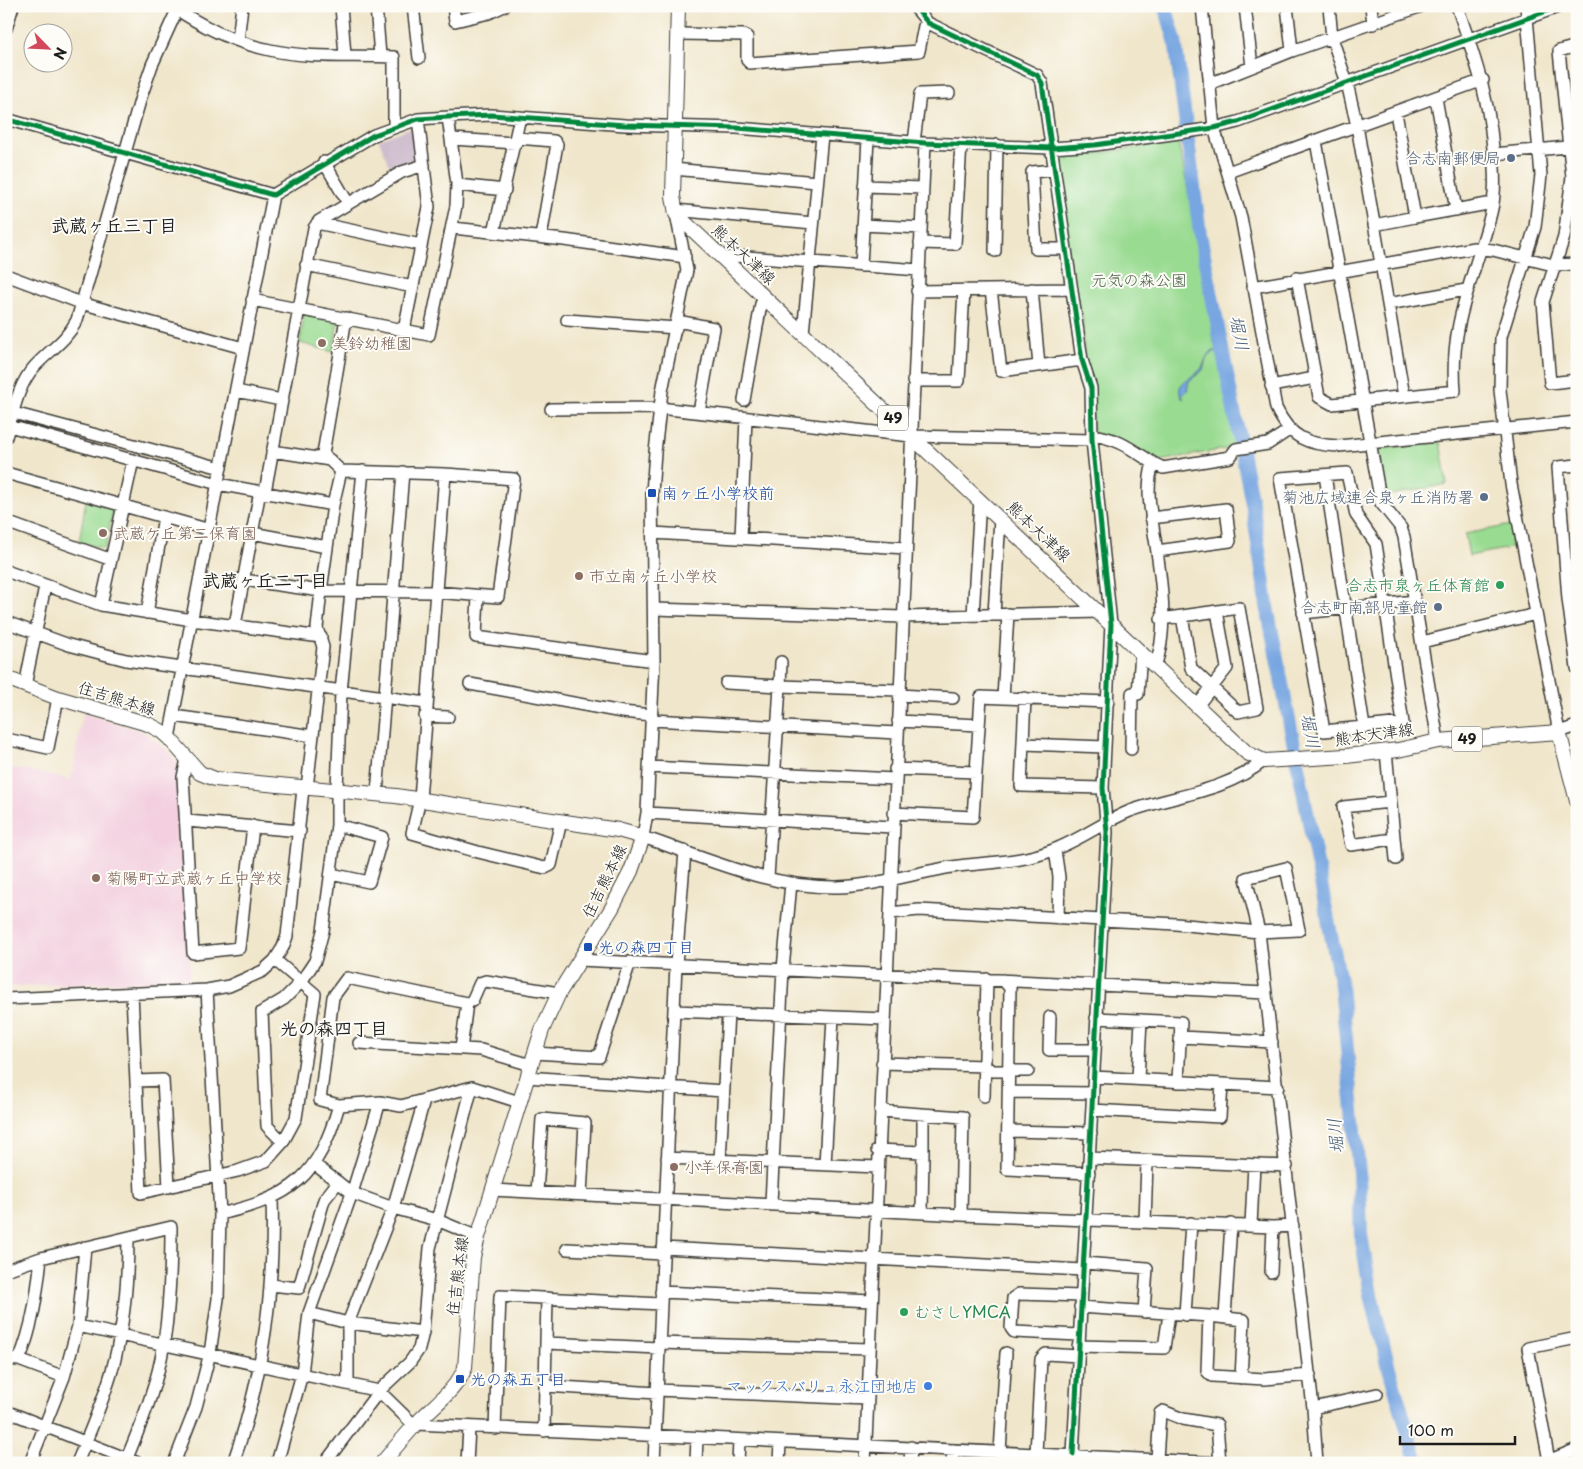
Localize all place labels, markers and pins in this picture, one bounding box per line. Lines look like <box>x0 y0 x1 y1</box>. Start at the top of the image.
place label: 合志南郵便局 <box>1405 145 1501 169</box>
marker: 合志南郵便局 <box>1505 152 1517 164</box>
place label: 美鈴幼稚園 <box>332 330 412 354</box>
marker: 美鈴幼稚園 <box>316 337 328 349</box>
place label: 南ヶ丘小学校前 <box>662 480 774 504</box>
place label: 菊池広域連合泉ヶ丘消防署 <box>1282 484 1474 508</box>
marker: 南ヶ丘小学校前 <box>646 487 658 499</box>
marker: 菊池広域連合泉ヶ丘消防署 <box>1478 491 1490 503</box>
place label: 武蔵ケ丘第二保育園 <box>113 520 257 544</box>
marker: 武蔵ケ丘第二保育園 <box>97 527 109 539</box>
place label: 市立南ヶ丘小学校 <box>589 563 717 587</box>
marker: 市立南ヶ丘小学校 <box>573 570 585 582</box>
place label: 合志市泉ヶ丘体育館 <box>1346 572 1490 596</box>
marker: 合志市泉ヶ丘体育館 <box>1494 579 1506 591</box>
place label: 合志町南部児童館 <box>1300 594 1428 618</box>
marker: 合志町南部児童館 <box>1432 601 1444 613</box>
place label: 菊陽町立武蔵ヶ丘中学校 <box>106 865 282 889</box>
marker: 菊陽町立武蔵ヶ丘中学校 <box>90 872 102 884</box>
place label: 光の森四丁目 <box>598 934 694 958</box>
marker: 光の森四丁目 <box>582 941 594 953</box>
place label: 小羊保育園 <box>684 1154 764 1178</box>
marker: 小羊保育園 <box>668 1161 680 1173</box>
place label: むさしYMCA <box>914 1299 1011 1323</box>
marker: むさしYMCA <box>898 1306 910 1318</box>
place label: 光の森五丁目 <box>470 1366 566 1390</box>
marker: 光の森五丁目 <box>454 1373 466 1385</box>
place label: マックスバリュ永江団地店 <box>726 1373 918 1397</box>
marker: マックスバリュ永江団地店 <box>922 1380 934 1392</box>

